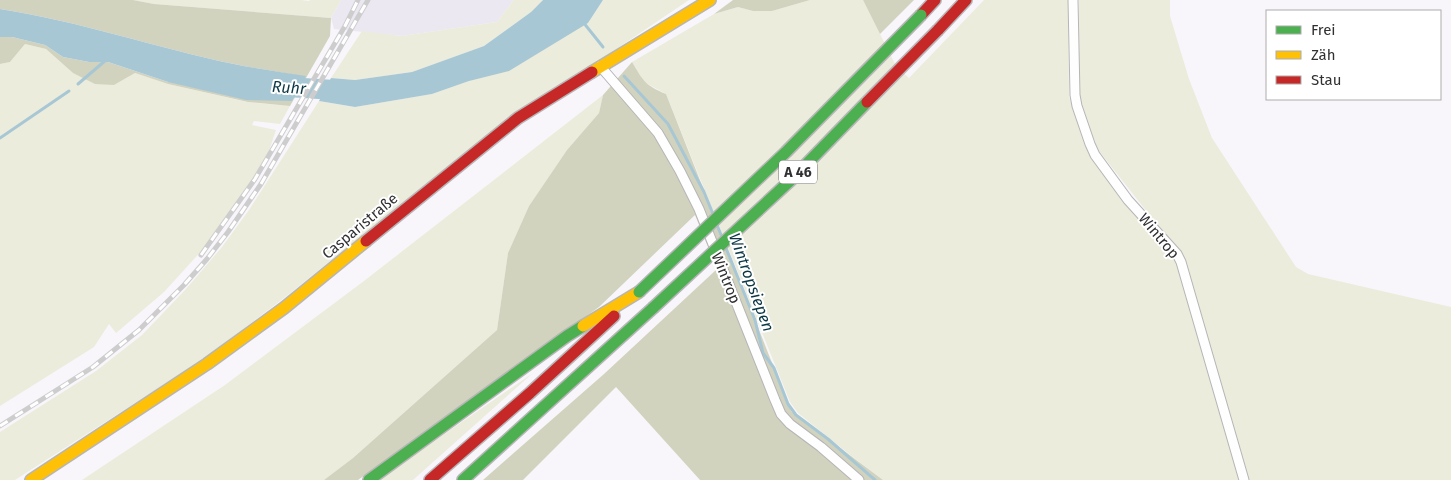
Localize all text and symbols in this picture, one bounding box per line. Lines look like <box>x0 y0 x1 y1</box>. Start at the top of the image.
legend <box>1266 10 1441 100</box>
text: Frei <box>1311 21 1336 39</box>
text: Zäh <box>1311 46 1336 64</box>
text: Stau <box>1311 71 1341 89</box>
water label: Ruhr <box>271 77 308 98</box>
road number: A 46 <box>779 160 817 183</box>
street label: Casparistraße <box>319 189 401 263</box>
street label: Wintrop <box>1135 210 1183 262</box>
water label: Wintropsiepen <box>725 230 778 334</box>
street label: Wintrop <box>708 250 744 306</box>

